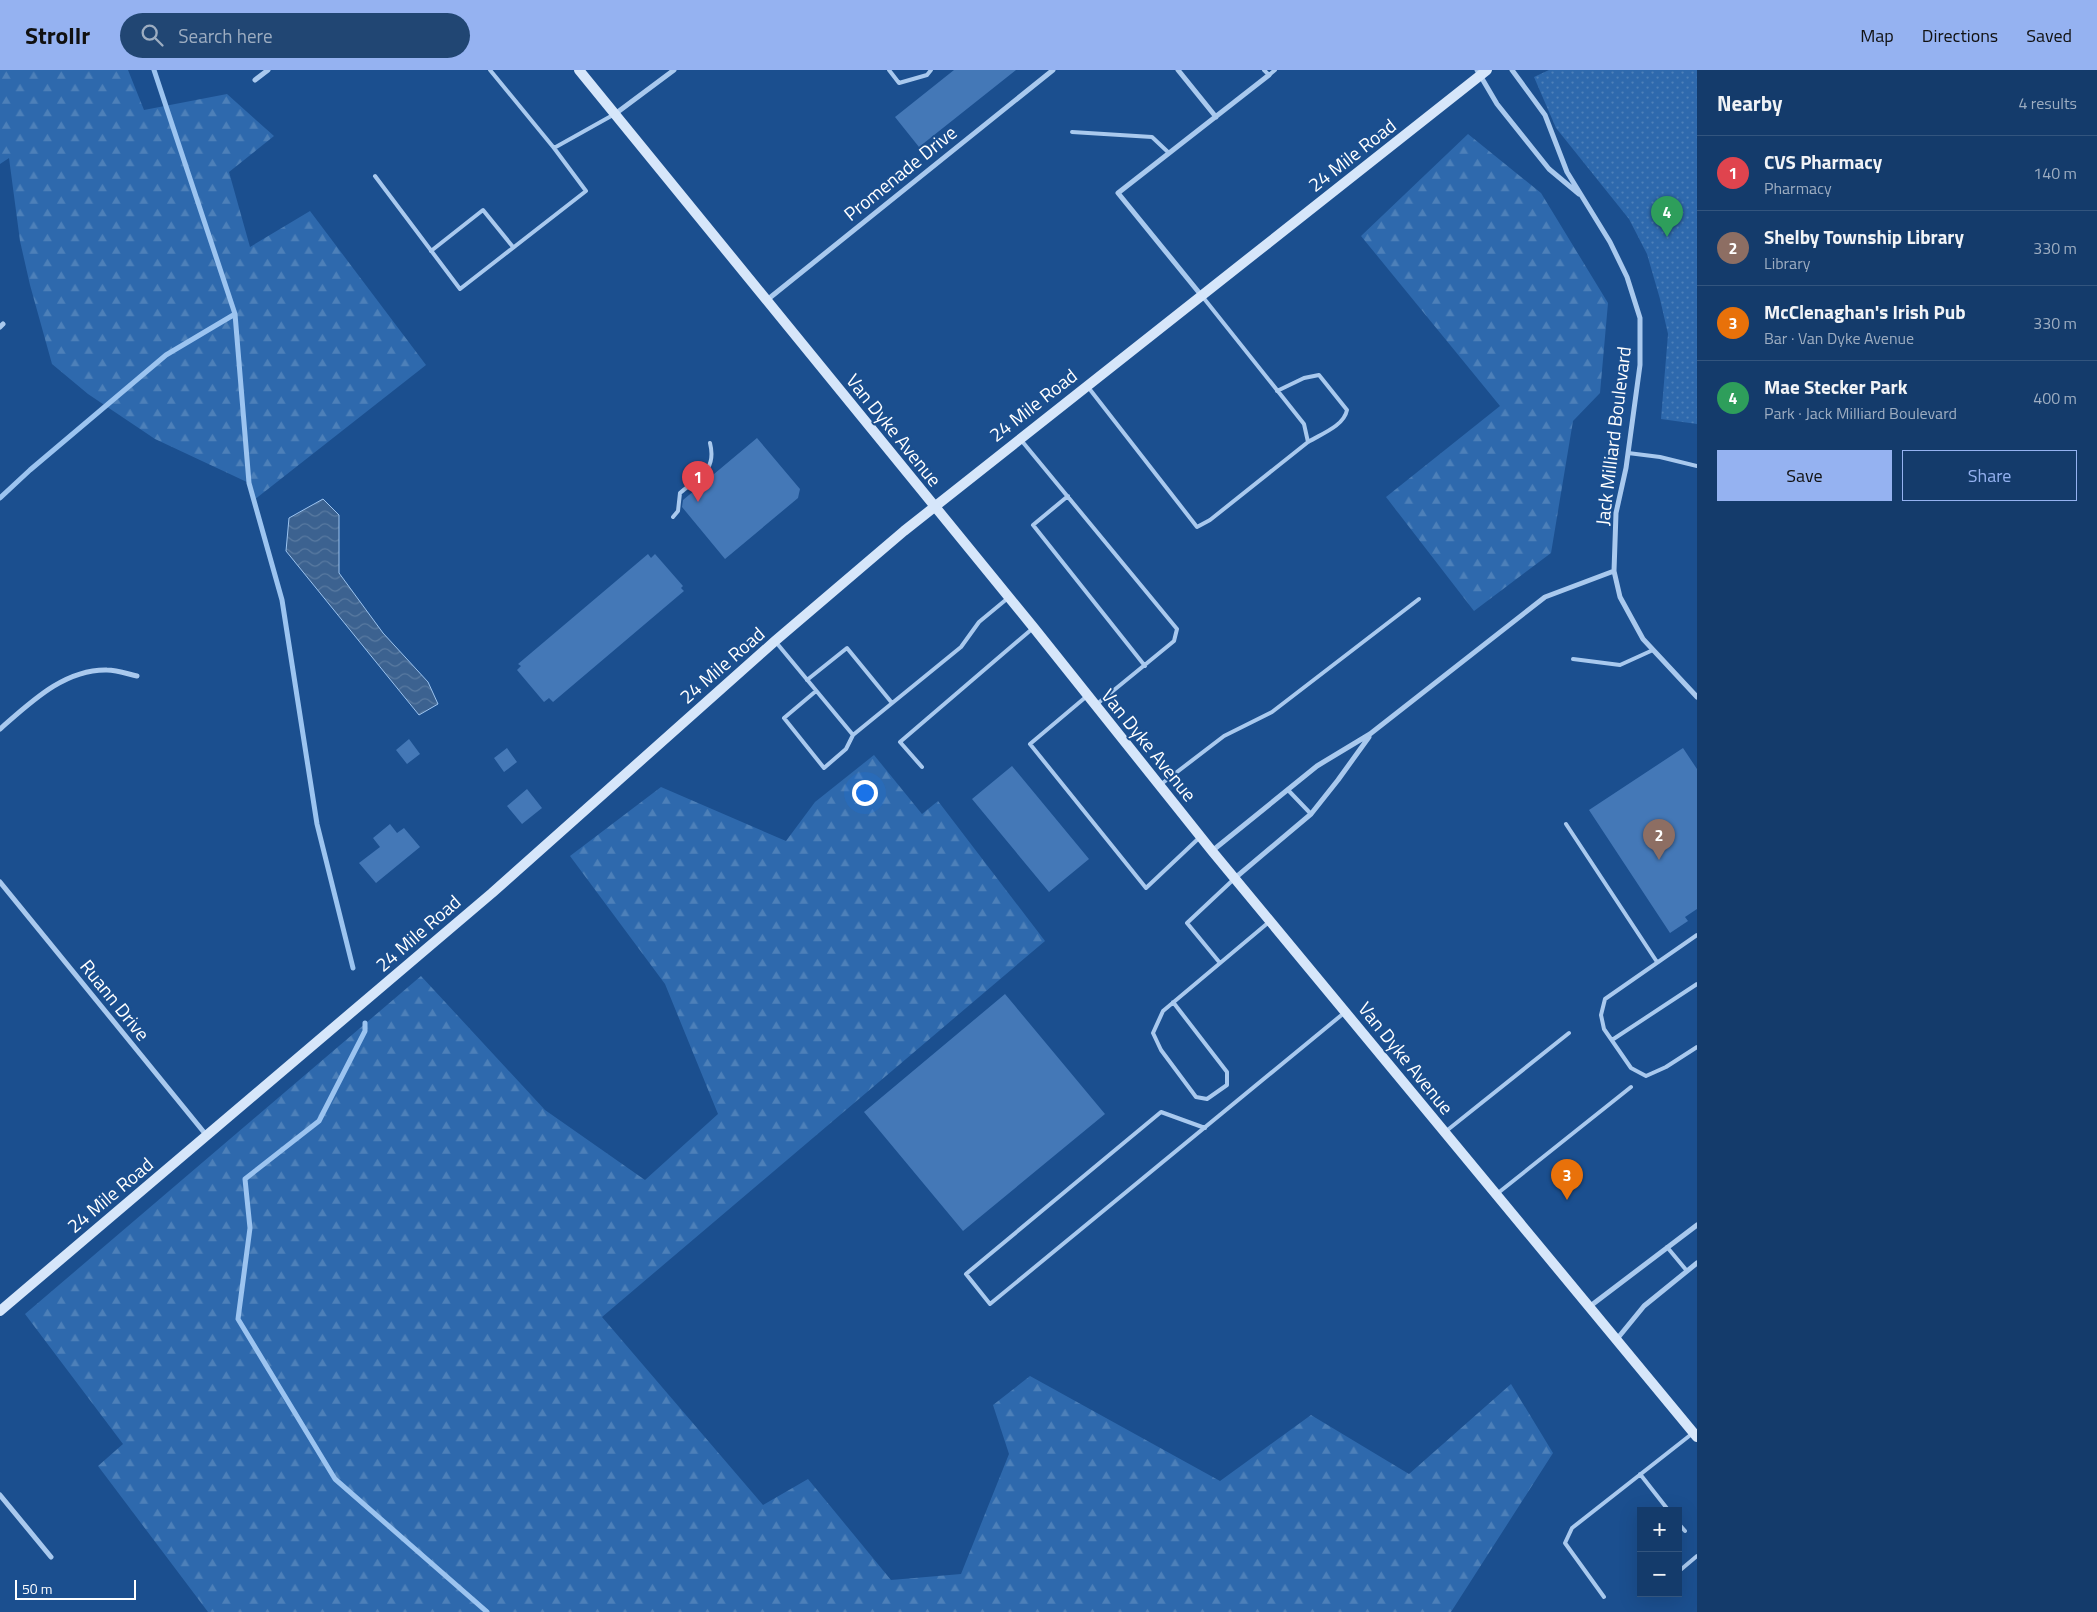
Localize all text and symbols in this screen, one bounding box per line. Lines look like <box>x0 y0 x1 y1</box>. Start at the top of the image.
search box <box>120 13 470 58</box>
text: Strollr <box>25 17 90 53</box>
icon: search <box>138 21 166 49</box>
text: Search here <box>178 21 273 50</box>
text: Map <box>1860 22 1894 49</box>
text: Directions <box>1922 22 1998 49</box>
text: Saved <box>2026 22 2072 49</box>
text: Nearby <box>1717 87 1782 119</box>
text: 4 results <box>2018 91 2077 115</box>
street label: 24 Mile Road <box>1301 111 1402 198</box>
street label: Promenade Drive <box>837 118 963 227</box>
text: CVS Pharmacy <box>1764 147 1882 176</box>
text: 1 <box>1729 161 1737 185</box>
text: 140 m <box>2033 161 2077 185</box>
text: Pharmacy <box>1764 176 1832 200</box>
pin: 4 <box>1651 196 1683 237</box>
text: Shelby Township Library <box>1764 222 1964 251</box>
text: 2 <box>1729 236 1737 260</box>
text: 330 m <box>2033 236 2077 260</box>
text: Library <box>1764 251 1810 275</box>
text: McClenaghan's Irish Pub <box>1764 297 1965 326</box>
text: 3 <box>1729 311 1737 335</box>
text: 330 m <box>2033 311 2077 335</box>
text: Bar · Van Dyke Avenue <box>1764 326 1914 350</box>
street label: Jack Milliard Boulevard <box>1587 345 1638 527</box>
street label: 24 Mile Road <box>982 361 1083 448</box>
street label: Van Dyke Avenue <box>840 367 949 492</box>
text: Mae Stecker Park <box>1764 372 1907 401</box>
text: 4 <box>1729 386 1737 410</box>
text: 400 m <box>2033 386 2077 410</box>
text: Park · Jack Milliard Boulevard <box>1764 401 1957 425</box>
button: Save <box>1717 450 1892 501</box>
button: Share <box>1902 450 2077 501</box>
pin: 1 <box>682 461 714 502</box>
street label: 24 Mile Road <box>673 619 771 710</box>
street label: Van Dyke Avenue <box>1095 682 1204 807</box>
your location <box>852 780 878 806</box>
pin: 2 <box>1643 819 1675 860</box>
street label: 24 Mile Road <box>369 887 467 978</box>
street label: Ruann Drive <box>73 953 157 1047</box>
street label: Van Dyke Avenue <box>1352 995 1461 1120</box>
street label: 24 Mile Road <box>60 1150 159 1239</box>
pin: 3 <box>1551 1159 1583 1200</box>
map controls <box>1637 1507 1682 1597</box>
button: + <box>1637 1507 1682 1552</box>
button: − <box>1637 1552 1682 1597</box>
scale bar <box>15 1577 136 1600</box>
text: 50 m <box>22 1578 52 1599</box>

